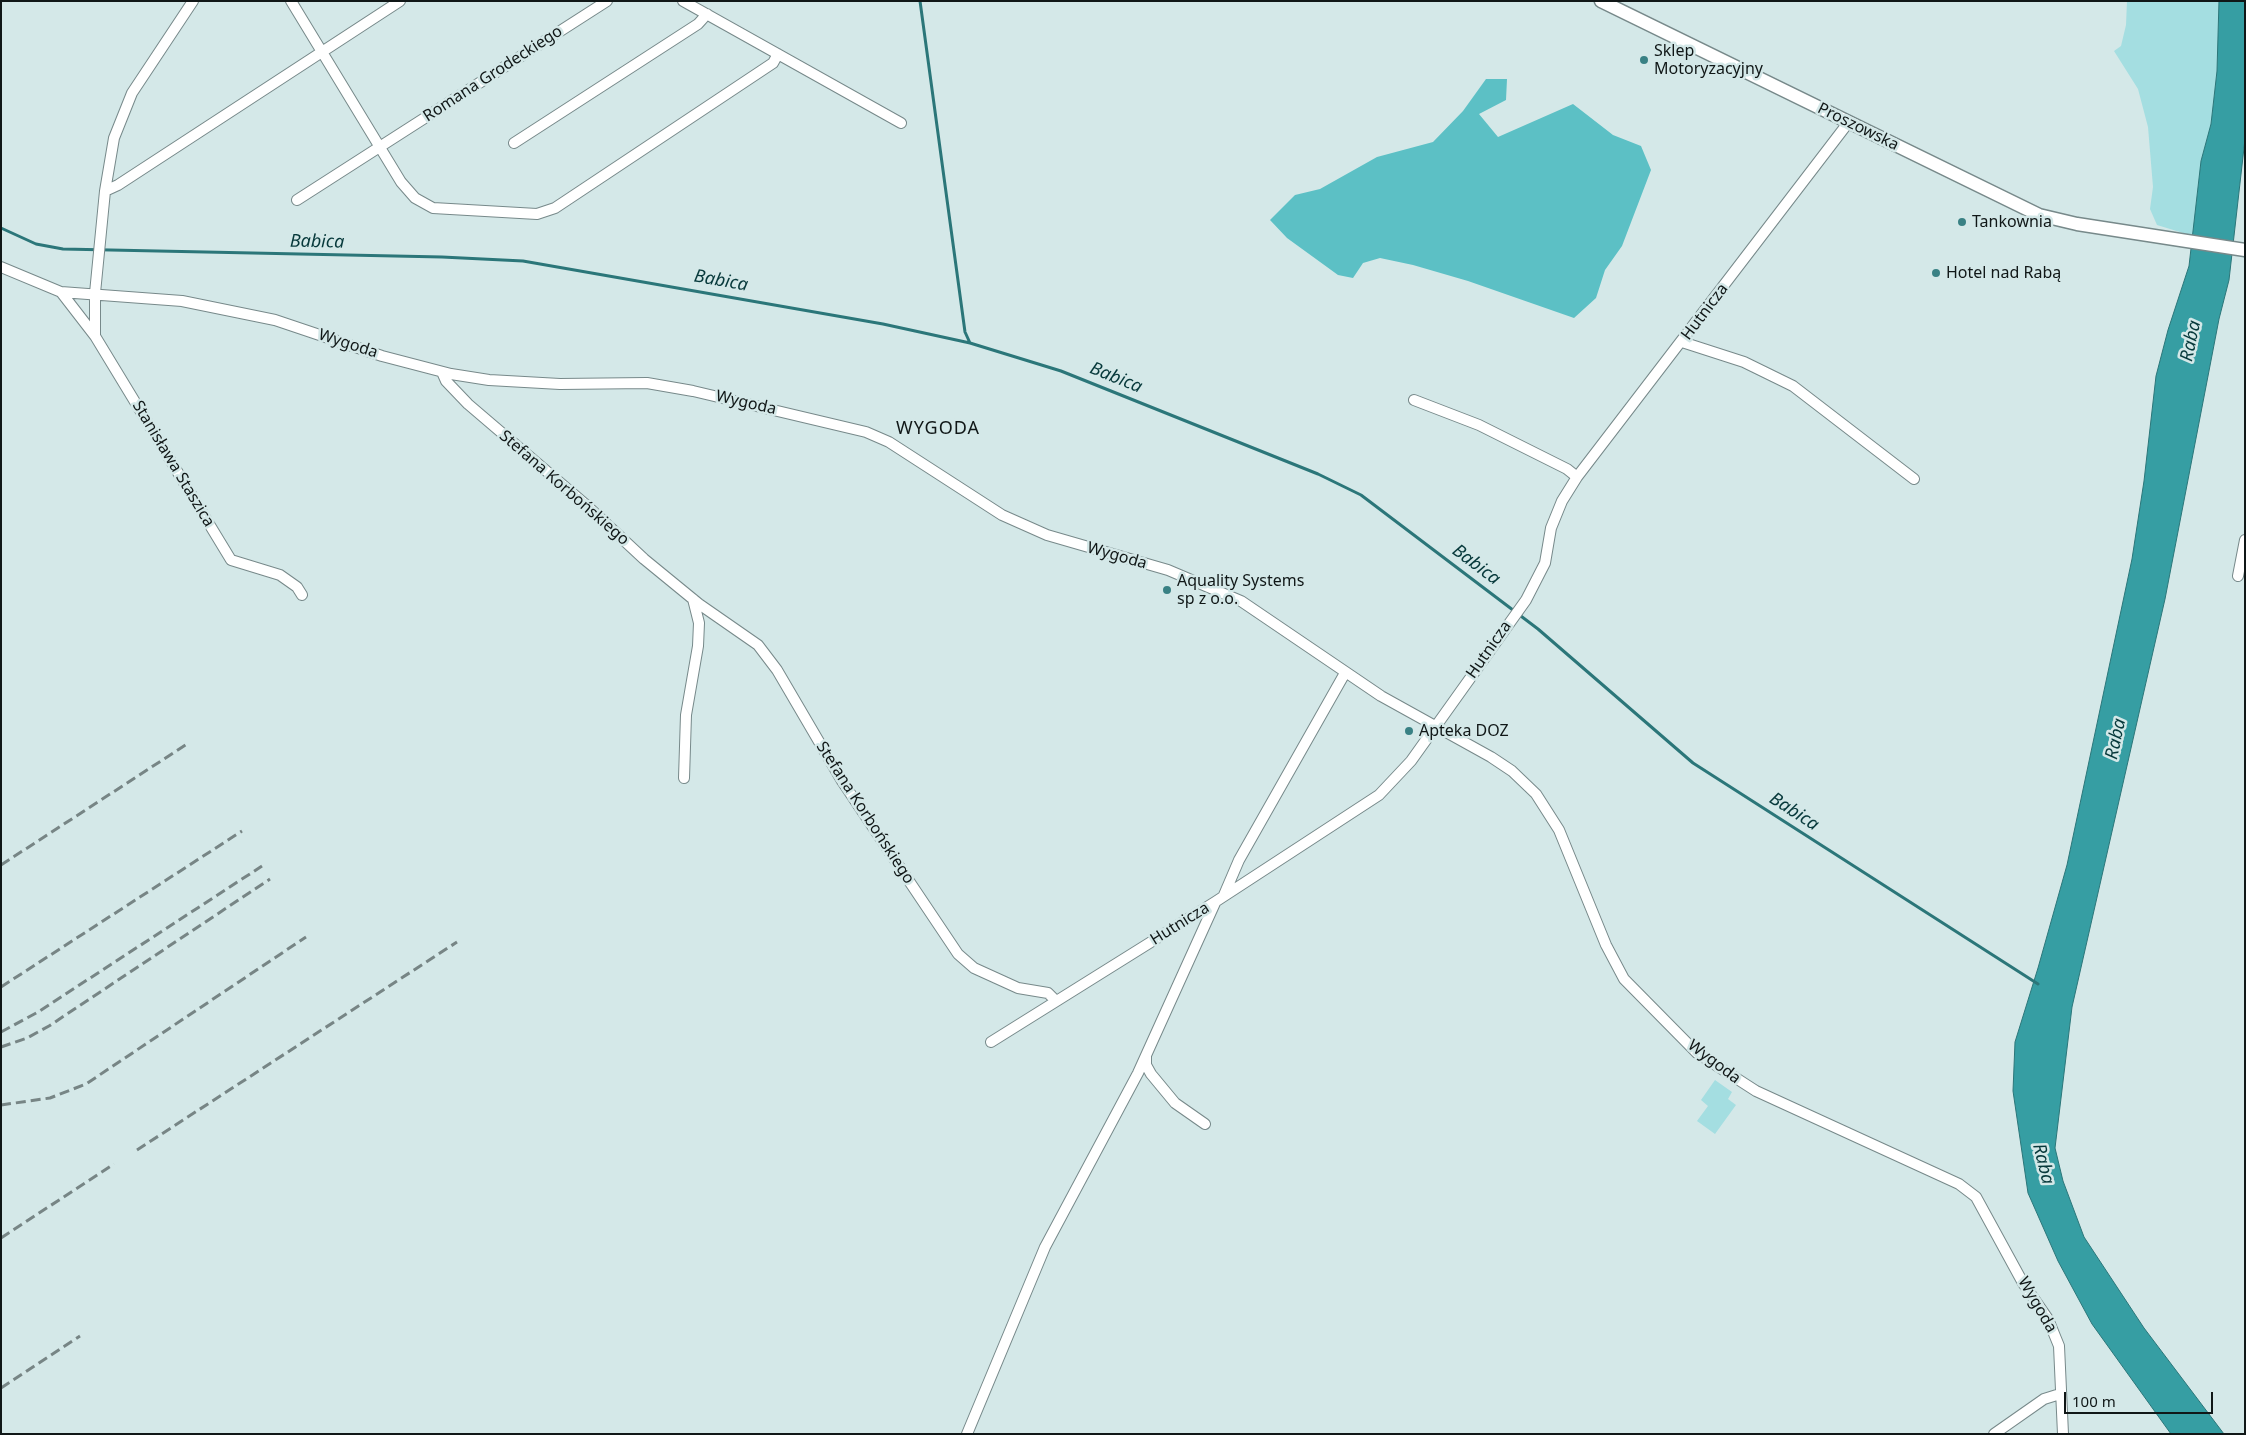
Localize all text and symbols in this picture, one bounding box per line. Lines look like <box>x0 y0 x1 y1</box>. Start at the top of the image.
street label: Romana Grodeckiego <box>420 22 566 126</box>
place label: Sklep Motoryzacyjny <box>1654 41 1763 79</box>
marker: Sklep Motoryzacyjny <box>1638 54 1650 66</box>
street label: Proszowska <box>1814 99 1902 155</box>
place label: Tankownia <box>1972 212 2052 232</box>
marker: Tankownia <box>1956 216 1968 228</box>
water label: Babica <box>290 231 344 253</box>
place label: Hotel nad Rabą <box>1946 263 2061 283</box>
water label: Babica <box>692 266 750 296</box>
marker: Hotel nad Rabą <box>1930 267 1942 279</box>
street label: Hutnicza <box>1678 280 1732 344</box>
water label: Raba <box>2176 319 2206 363</box>
street label: Wygoda <box>316 325 380 363</box>
water label: Babica <box>1087 358 1145 398</box>
street label: Wygoda <box>714 387 778 419</box>
street label: Stanisława Staszica <box>128 398 218 530</box>
district label: WYGODA <box>895 418 981 440</box>
street label: Stefana Korbońskiego <box>495 426 633 550</box>
street label: Wygoda <box>1085 538 1149 574</box>
water label: Babica <box>1448 540 1504 590</box>
place label: Aquality Systems sp z o.o. <box>1177 571 1304 609</box>
marker: Aquality Systems sp z o.o. <box>1161 584 1173 596</box>
street label: Hutnicza <box>1462 618 1516 682</box>
water label: Raba <box>2101 717 2131 761</box>
place label: Apteka DOZ <box>1419 721 1509 741</box>
marker: Apteka DOZ <box>1403 725 1415 737</box>
street label: Stefana Korbońskiego <box>812 738 918 888</box>
water label: Babica <box>1765 788 1823 836</box>
street label: Hutnicza <box>1147 898 1213 950</box>
street label: Wygoda <box>1684 1036 1744 1088</box>
water label: Raba <box>2028 1141 2058 1187</box>
street label: Wygoda <box>2013 1274 2061 1336</box>
scale bar <box>2066 1382 2215 1414</box>
text: 100 m <box>2072 1391 2116 1411</box>

